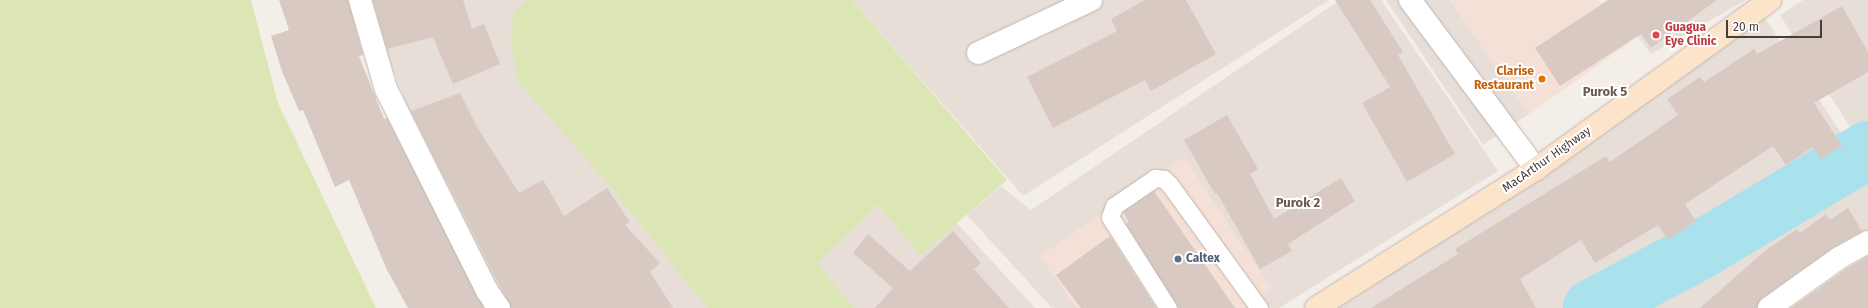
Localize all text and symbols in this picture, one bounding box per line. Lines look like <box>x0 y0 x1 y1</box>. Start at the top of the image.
scale bar <box>1728 12 1824 38</box>
text: 20 m <box>1733 20 1759 34</box>
place label: Guagua Eye Clinic <box>1665 21 1716 49</box>
marker: Guagua Eye Clinic <box>1650 29 1662 41</box>
place label: Clarise Restaurant <box>1474 65 1534 93</box>
marker: Clarise Restaurant <box>1537 74 1547 84</box>
district label: Purok 5 <box>1583 84 1627 100</box>
street label: MacArthur Highway <box>1500 124 1594 196</box>
district label: Purok 2 <box>1276 195 1320 211</box>
place label: Caltex <box>1186 252 1220 266</box>
marker: Caltex <box>1173 254 1183 264</box>

